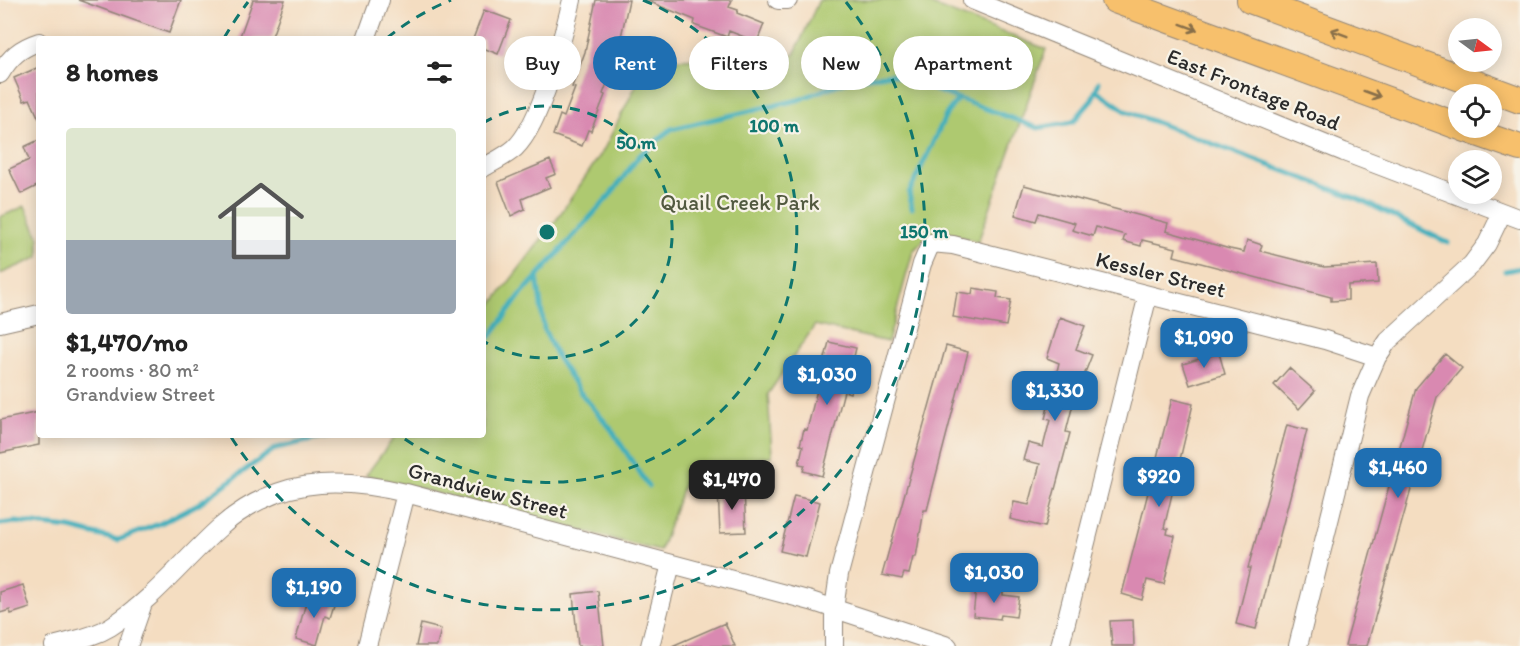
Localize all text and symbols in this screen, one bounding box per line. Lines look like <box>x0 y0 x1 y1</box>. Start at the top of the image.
north arrow <box>1448 18 1502 72</box>
map controls <box>1448 18 1502 204</box>
one-way arrow <box>1180 23 1198 34</box>
one-way arrow <box>1330 27 1349 38</box>
chip: Buy <box>504 36 581 90</box>
chip: Rent <box>593 36 677 90</box>
chip: Filters <box>689 36 789 90</box>
chip: New <box>801 36 881 90</box>
chip: Apartment <box>893 36 1033 90</box>
street label: East Frontage Road <box>1163 42 1344 137</box>
text: 8 homes <box>66 56 158 88</box>
icon: filters <box>423 56 456 89</box>
button: locate <box>1448 84 1502 138</box>
one-way arrow <box>1363 90 1381 101</box>
text: 100 m <box>749 115 800 137</box>
text: 50 m <box>616 132 657 154</box>
button: layers <box>1448 150 1502 204</box>
icon: home <box>207 167 315 275</box>
park label: Quail Creek Park <box>660 189 820 216</box>
text: 150 m <box>900 221 949 243</box>
centre of rings <box>537 222 557 242</box>
street label: Kessler Street <box>1093 245 1229 304</box>
pin: $1,090 <box>1155 318 1253 369</box>
text: $1,090 <box>1174 325 1234 349</box>
text: $1,470/mo <box>66 326 188 358</box>
pin: $1,030 <box>778 355 876 406</box>
text: 2 rooms · 80 m² <box>66 358 199 382</box>
text: $1,030 <box>797 362 857 386</box>
pin: $1,330 <box>1006 371 1104 422</box>
text: $1,330 <box>1026 378 1084 402</box>
text: Grandview Street <box>66 382 215 406</box>
pin: $1,460 <box>1349 448 1447 499</box>
text: $1,460 <box>1368 455 1428 479</box>
street label: Grandview Street <box>405 456 571 525</box>
pin: $920 <box>1123 457 1195 508</box>
pin: $1,470 <box>683 460 781 511</box>
text: $920 <box>1137 464 1181 488</box>
text: $1,470 <box>703 467 761 491</box>
pin: $1,030 <box>945 553 1043 604</box>
text: $1,030 <box>964 560 1024 584</box>
pin: $1,190 <box>265 568 363 619</box>
text: $1,190 <box>286 575 342 599</box>

